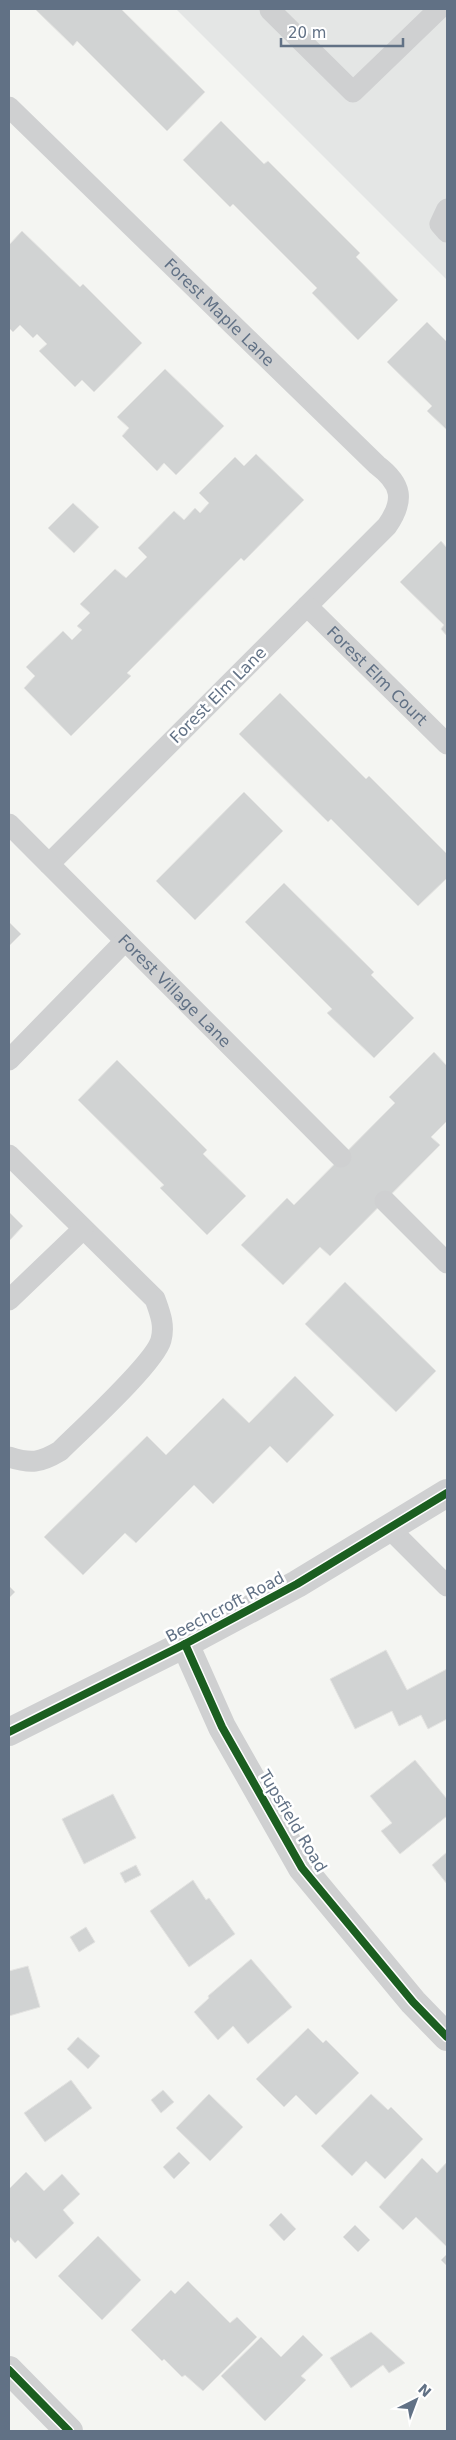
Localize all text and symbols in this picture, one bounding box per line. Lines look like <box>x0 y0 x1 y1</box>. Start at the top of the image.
scale bar <box>281 15 404 47</box>
text: 20 m <box>288 24 326 42</box>
street label: Forest Maple Lane <box>161 254 279 370</box>
street label: Forest Elm Court <box>323 622 432 729</box>
street label: Forest Elm Lane <box>166 643 270 747</box>
street label: Forest Village Lane <box>115 930 235 1051</box>
street label: Beechcroft Road <box>163 1568 287 1646</box>
street label: Tupsfield Road <box>255 1766 331 1875</box>
north arrow <box>391 2375 441 2425</box>
text: N <box>415 2380 434 2400</box>

